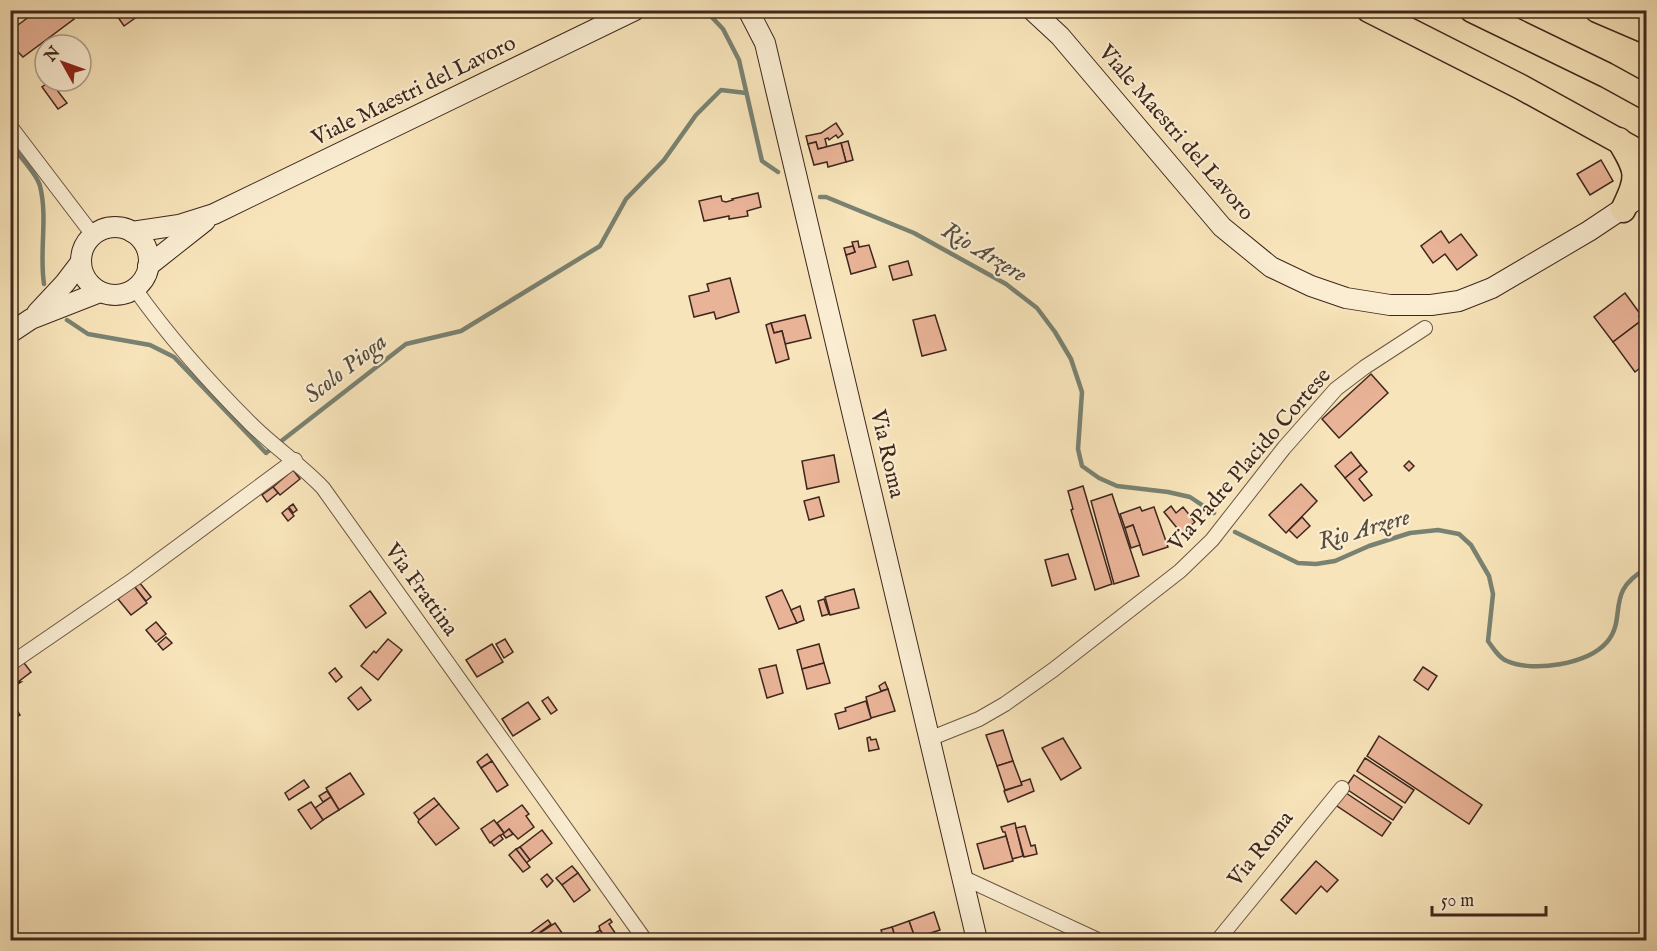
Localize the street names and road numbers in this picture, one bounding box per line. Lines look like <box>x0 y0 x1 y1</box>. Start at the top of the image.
street label: Viale Maestri del Lavoro <box>306 29 521 153</box>
street label: Viale Maestri del Lavoro <box>1091 39 1260 227</box>
street label: Via Padre Placido Cortese <box>1162 362 1337 558</box>
street label: Via Roma <box>863 406 911 501</box>
street label: Via Frattina <box>377 537 464 642</box>
street label: Via Roma <box>1221 805 1300 893</box>

